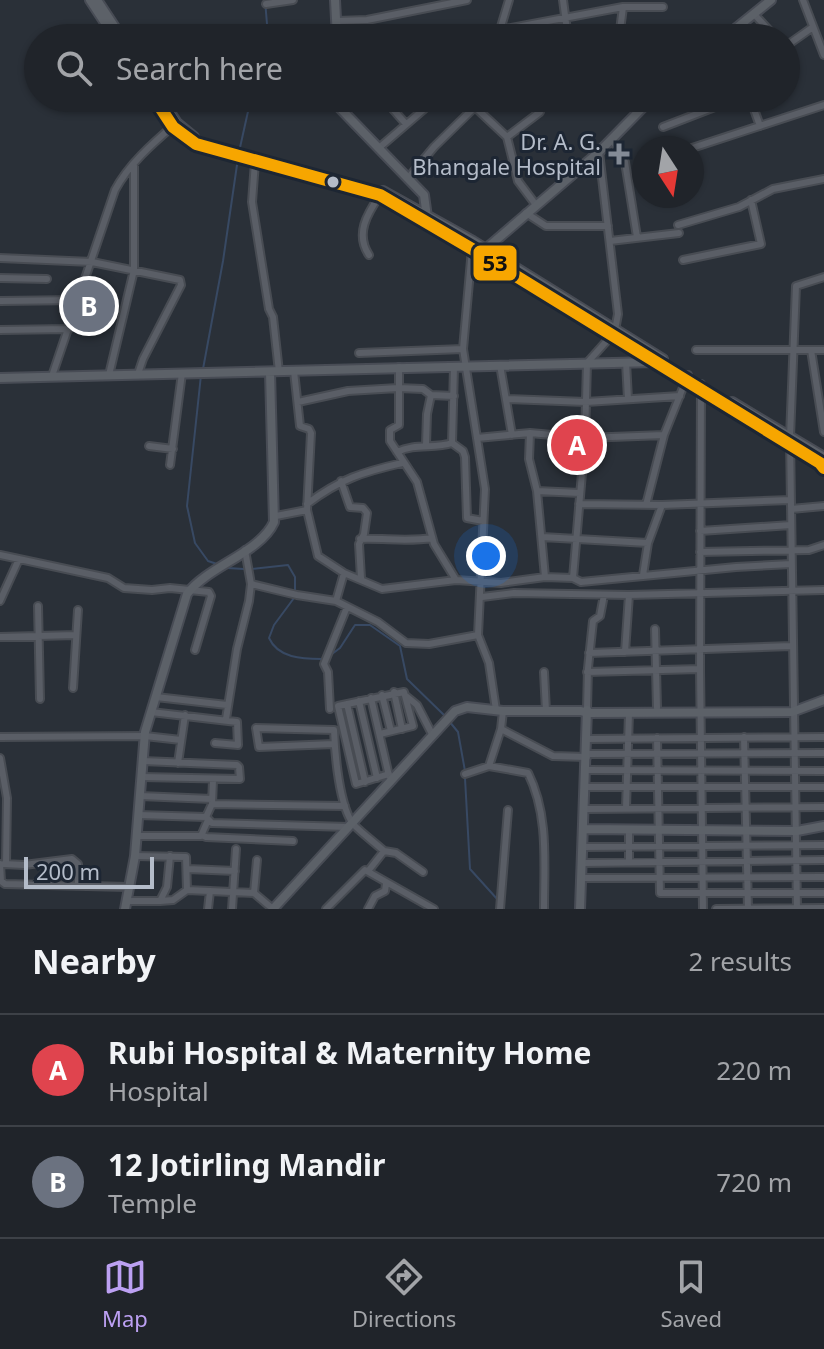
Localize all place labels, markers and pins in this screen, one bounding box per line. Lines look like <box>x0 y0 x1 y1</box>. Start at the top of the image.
place label: Dr. A. G. Bhangale Hospital <box>412 126 601 181</box>
marker: Dr. A. G. Bhangale Hospital <box>608 143 630 165</box>
unlabelled marker <box>325 174 341 190</box>
pin: B <box>63 276 115 336</box>
pin: A <box>551 415 603 475</box>

